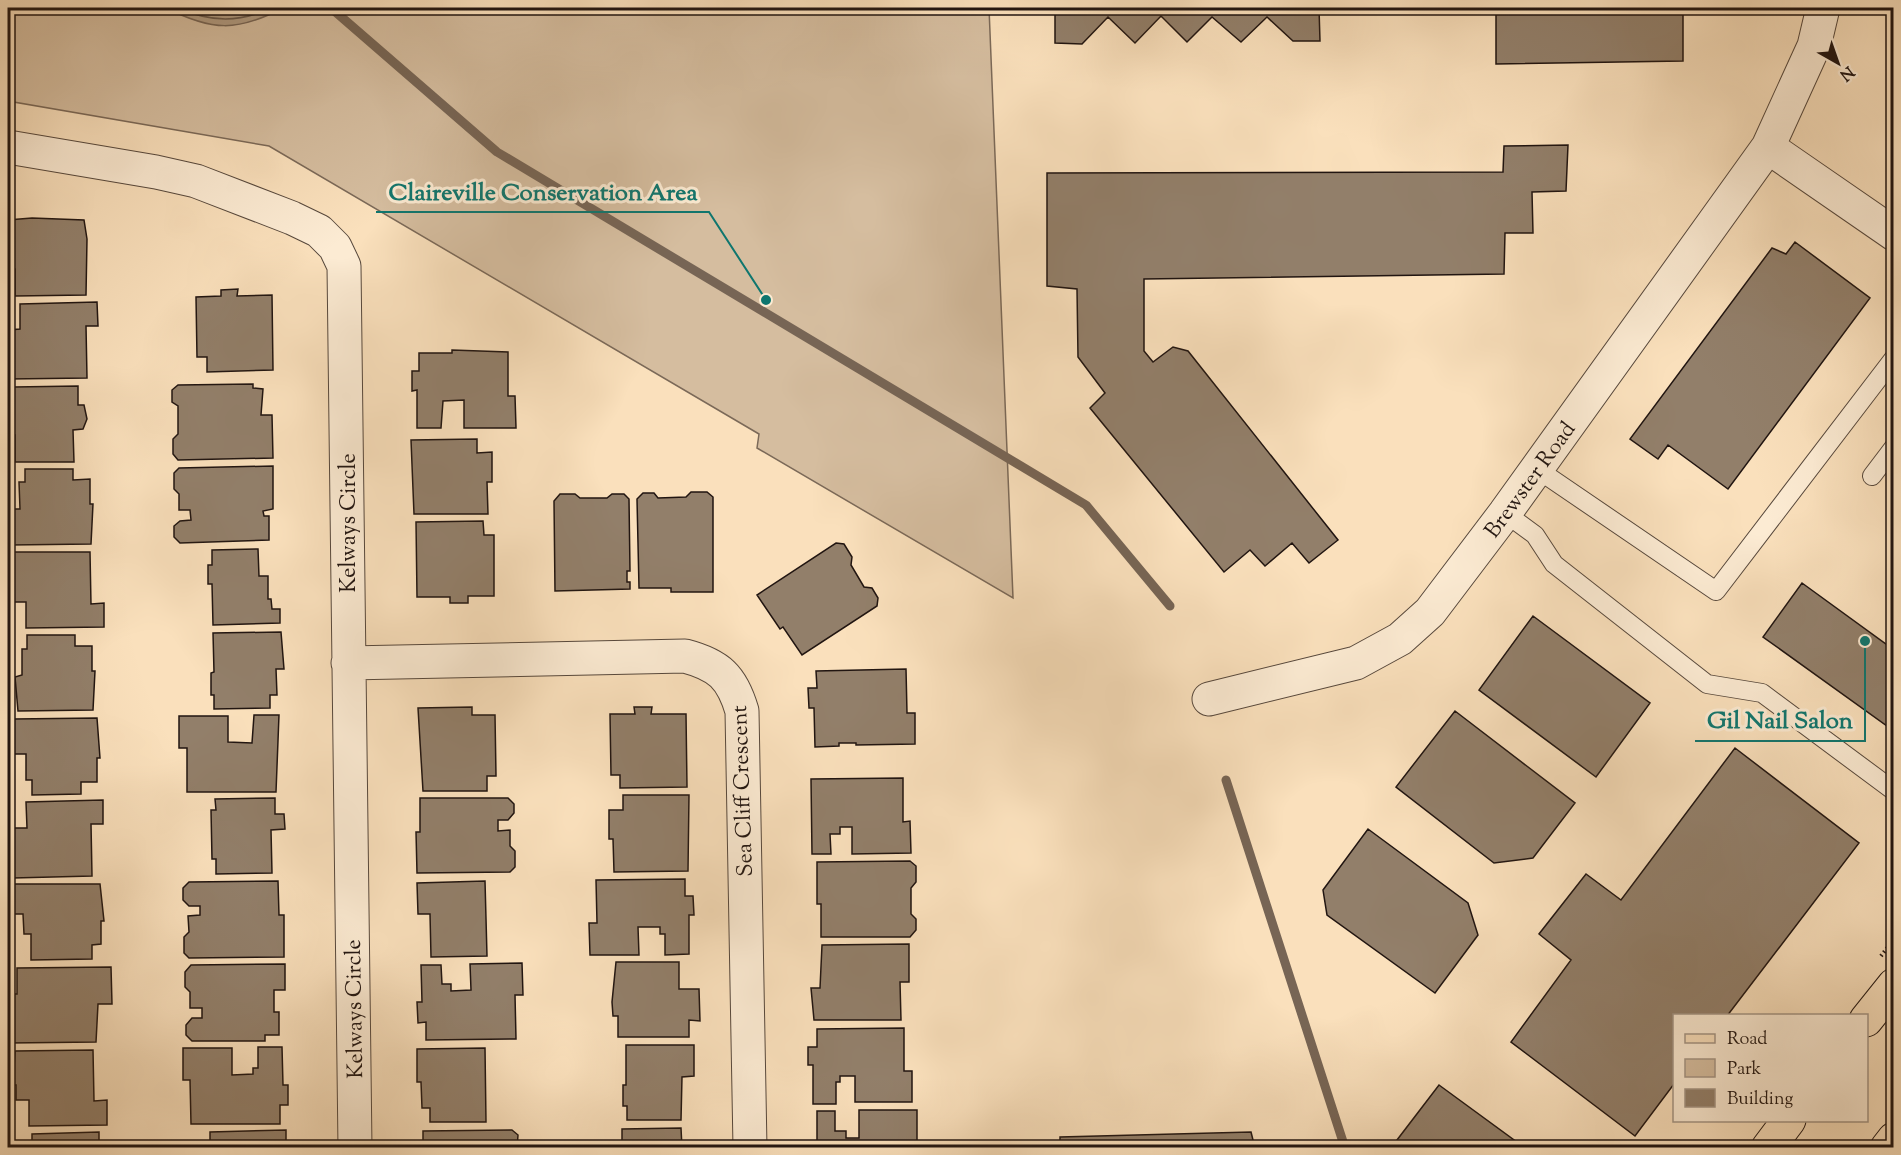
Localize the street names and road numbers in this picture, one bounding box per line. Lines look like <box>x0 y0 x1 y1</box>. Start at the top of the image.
street label: Brewster Road <box>1478 416 1585 546</box>
street label: Kelways Circle <box>334 453 366 593</box>
street label: Sea Cliff Crescent <box>725 704 763 877</box>
street label: Kelways Circle <box>339 939 373 1079</box>

